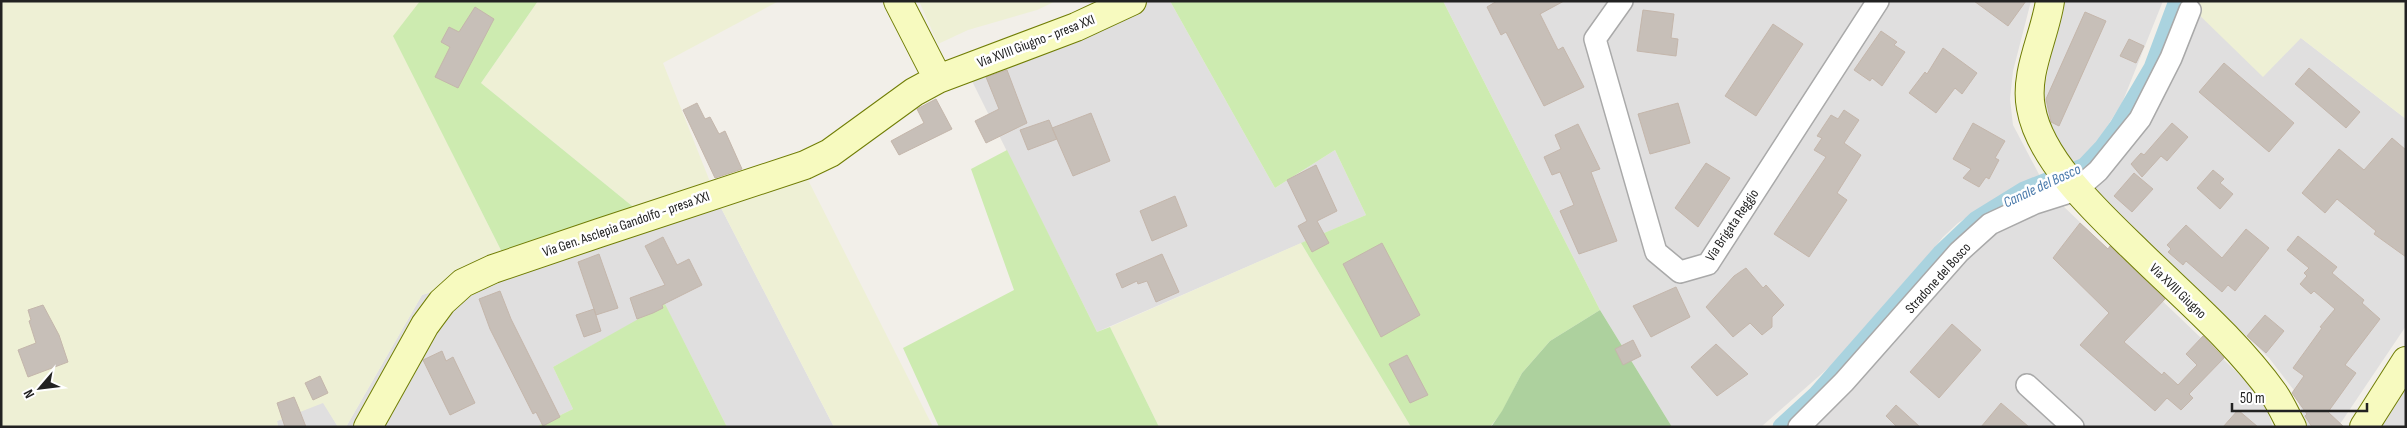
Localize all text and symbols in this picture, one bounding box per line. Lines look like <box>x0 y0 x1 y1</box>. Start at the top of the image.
street label: Via XVIII Giugno - presa XXI <box>975 11 1097 71</box>
water label: Canale del Bosco <box>2000 160 2084 212</box>
street label: Via Brigata Reggio <box>1702 185 1762 264</box>
street label: Via Gen. Asclepia Gandolfo - presa XXI <box>540 187 712 261</box>
street label: Stradone del Bosco <box>1902 239 1974 317</box>
street label: Via XVIII Giugno <box>2146 260 2210 322</box>
north arrow <box>15 363 65 413</box>
scale bar <box>2232 380 2367 412</box>
text: N <box>20 387 38 401</box>
text: 50 m <box>2240 389 2265 408</box>

